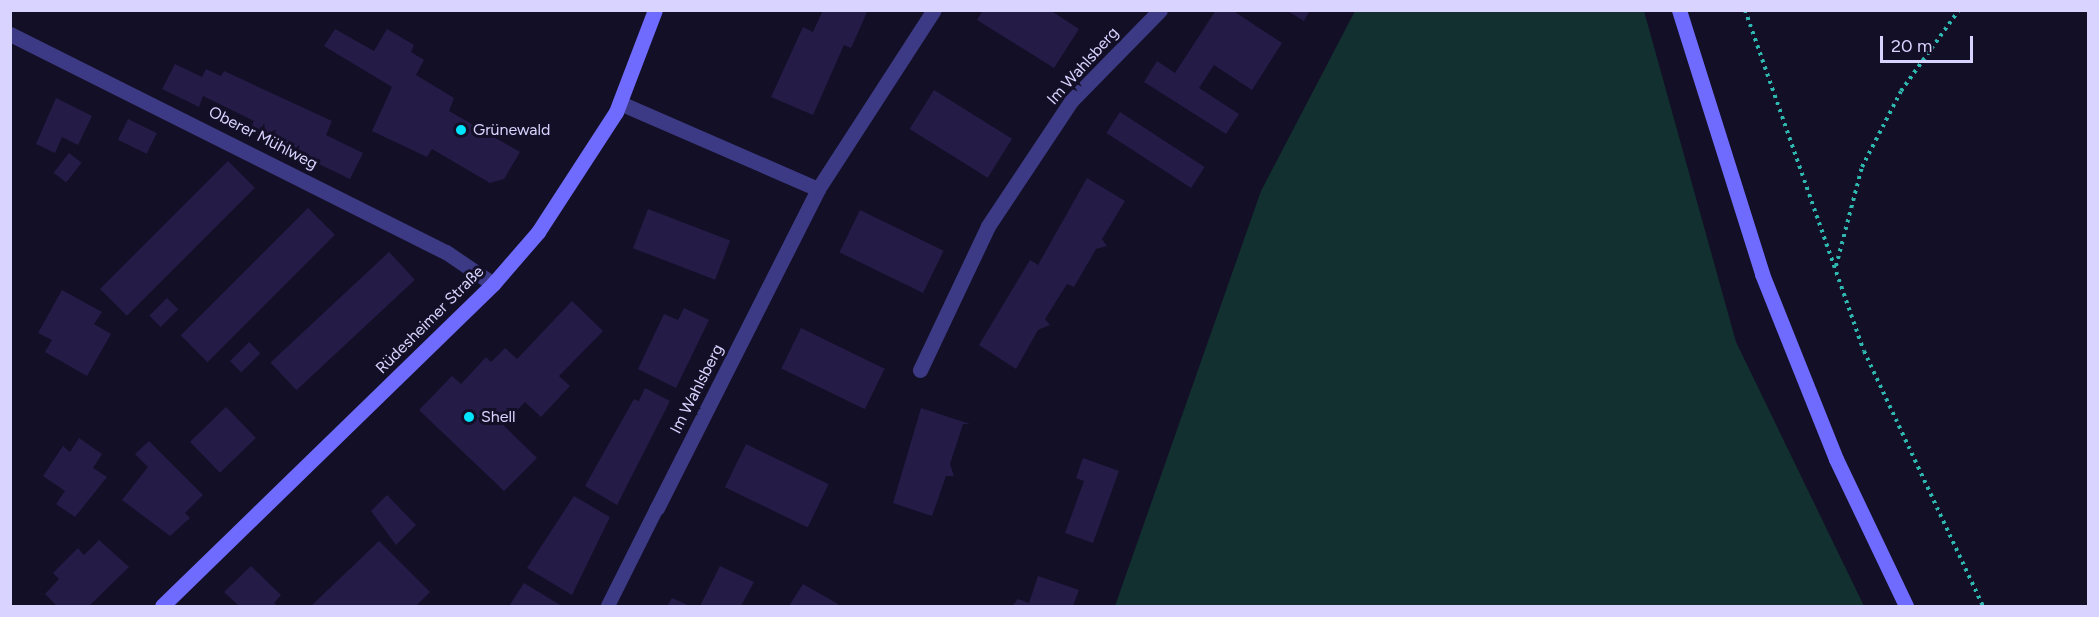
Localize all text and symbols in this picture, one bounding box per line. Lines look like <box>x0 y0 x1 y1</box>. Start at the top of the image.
street label: Im Wahlsberg <box>1043 23 1123 109</box>
scale bar <box>1883 24 1976 62</box>
text: 20 m <box>1891 35 1932 57</box>
street label: Oberer Mühlweg <box>205 102 321 174</box>
place label: Grünewald <box>473 120 550 140</box>
marker: Grünewald <box>454 123 468 137</box>
street label: Rüdesheimer Straße <box>372 262 488 378</box>
street label: Im Wahlsberg <box>666 341 728 437</box>
place label: Shell <box>481 407 516 427</box>
marker: Shell <box>462 410 476 424</box>

